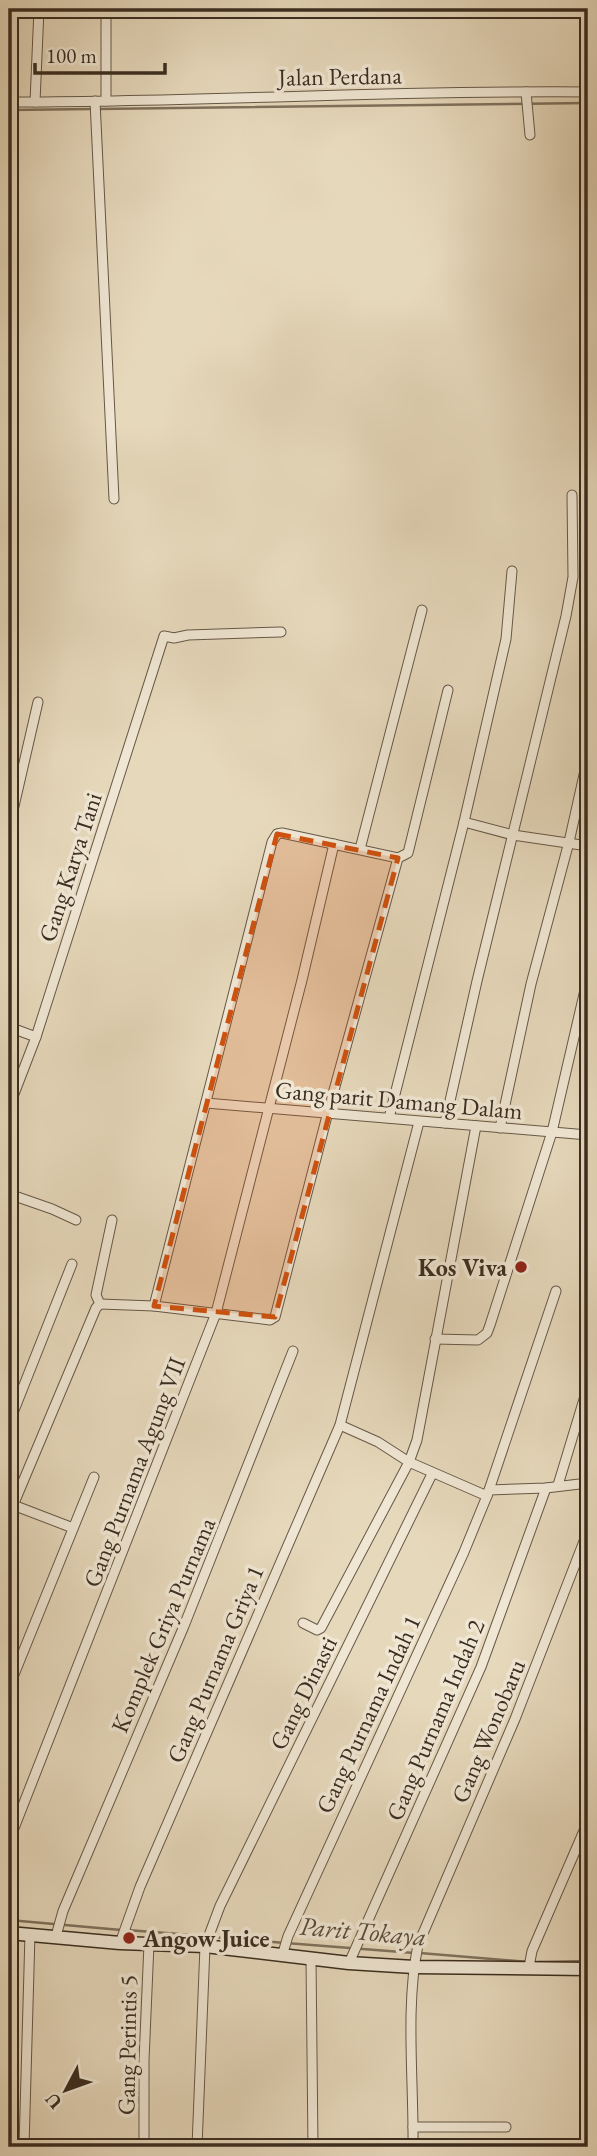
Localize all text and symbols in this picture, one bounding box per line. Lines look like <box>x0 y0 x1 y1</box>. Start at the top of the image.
scale bar <box>35 32 164 76</box>
text: 100 m <box>46 42 97 69</box>
street label: Jalan Perdana <box>276 59 403 93</box>
street label: Gang Karya Tani <box>31 788 109 946</box>
street label: Gang parit Damang Dalam <box>274 1074 524 1126</box>
place label: Kos Viva <box>418 1252 507 1283</box>
marker: Kos Viva <box>513 1259 529 1275</box>
street label: Gang Purnama Agung VII <box>76 1352 192 1592</box>
street label: Komplek Griya Purnama <box>104 1512 222 1737</box>
street label: Gang Purnama Griya 1 <box>159 1561 271 1767</box>
street label: Gang Purnama Indah 1 <box>308 1610 428 1818</box>
street label: Gang Purnama Indah 2 <box>379 1614 492 1825</box>
street label: Gang Dinasti <box>262 1631 344 1755</box>
street label: Gang Wonobaru <box>444 1654 532 1808</box>
water label: Parit Tokaya <box>298 1909 428 1953</box>
place label: Angow Juice <box>142 1923 270 1955</box>
marker: Angow Juice <box>121 1930 137 1946</box>
street label: Gang Perintis 5 <box>110 1975 144 2115</box>
north arrow <box>32 2054 102 2124</box>
text: U <box>39 2087 68 2114</box>

